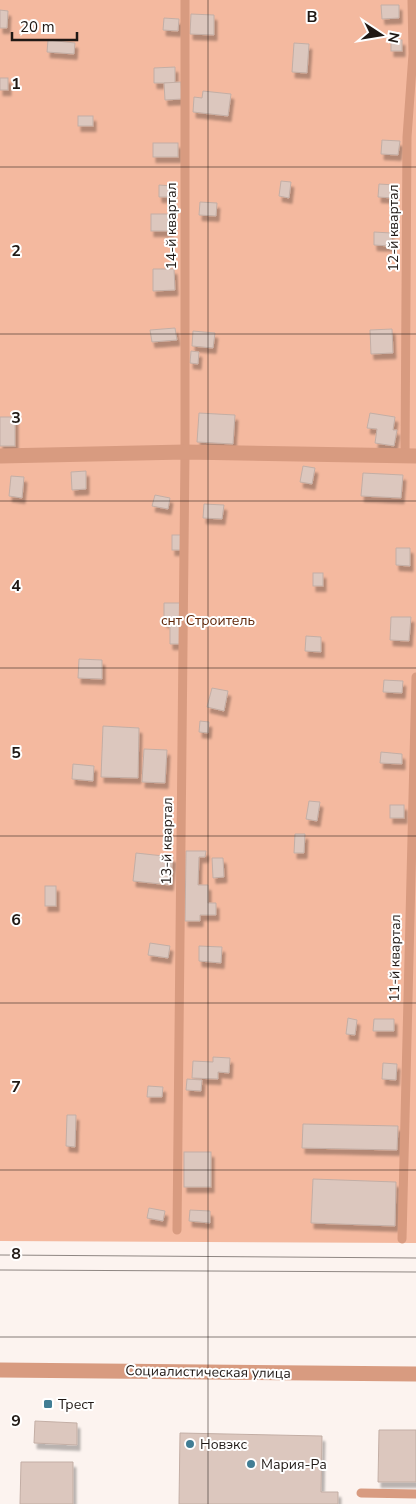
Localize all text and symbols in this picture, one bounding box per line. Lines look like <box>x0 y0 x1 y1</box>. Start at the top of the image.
text: B <box>306 6 318 28</box>
scale bar <box>12 10 78 42</box>
north arrow <box>356 10 406 60</box>
text: 20 m <box>20 17 55 37</box>
text: N <box>383 30 404 45</box>
text: 1 <box>11 73 21 95</box>
street label: 14-й квартал <box>162 182 181 270</box>
street label: 12-й квартал <box>384 184 403 272</box>
text: 2 <box>11 240 21 262</box>
text: 3 <box>11 407 21 429</box>
text: 4 <box>11 575 21 597</box>
park label: снт Строитель <box>161 611 255 630</box>
text: 5 <box>11 742 21 764</box>
street label: 13-й квартал <box>157 797 177 885</box>
text: 6 <box>11 909 21 931</box>
street label: 11-й квартал <box>385 914 405 1002</box>
text: 7 <box>11 1076 21 1098</box>
text: 8 <box>11 1243 21 1265</box>
street label: Социалистическая улица <box>125 1361 291 1383</box>
place label: Трест <box>58 1395 95 1414</box>
marker: Трест <box>42 1398 54 1410</box>
text: 9 <box>11 1410 21 1432</box>
place label: Новэкс <box>200 1435 247 1454</box>
marker: Новэкс <box>184 1438 196 1450</box>
place label: Мария-Ра <box>261 1455 327 1474</box>
marker: Мария-Ра <box>245 1458 257 1470</box>

